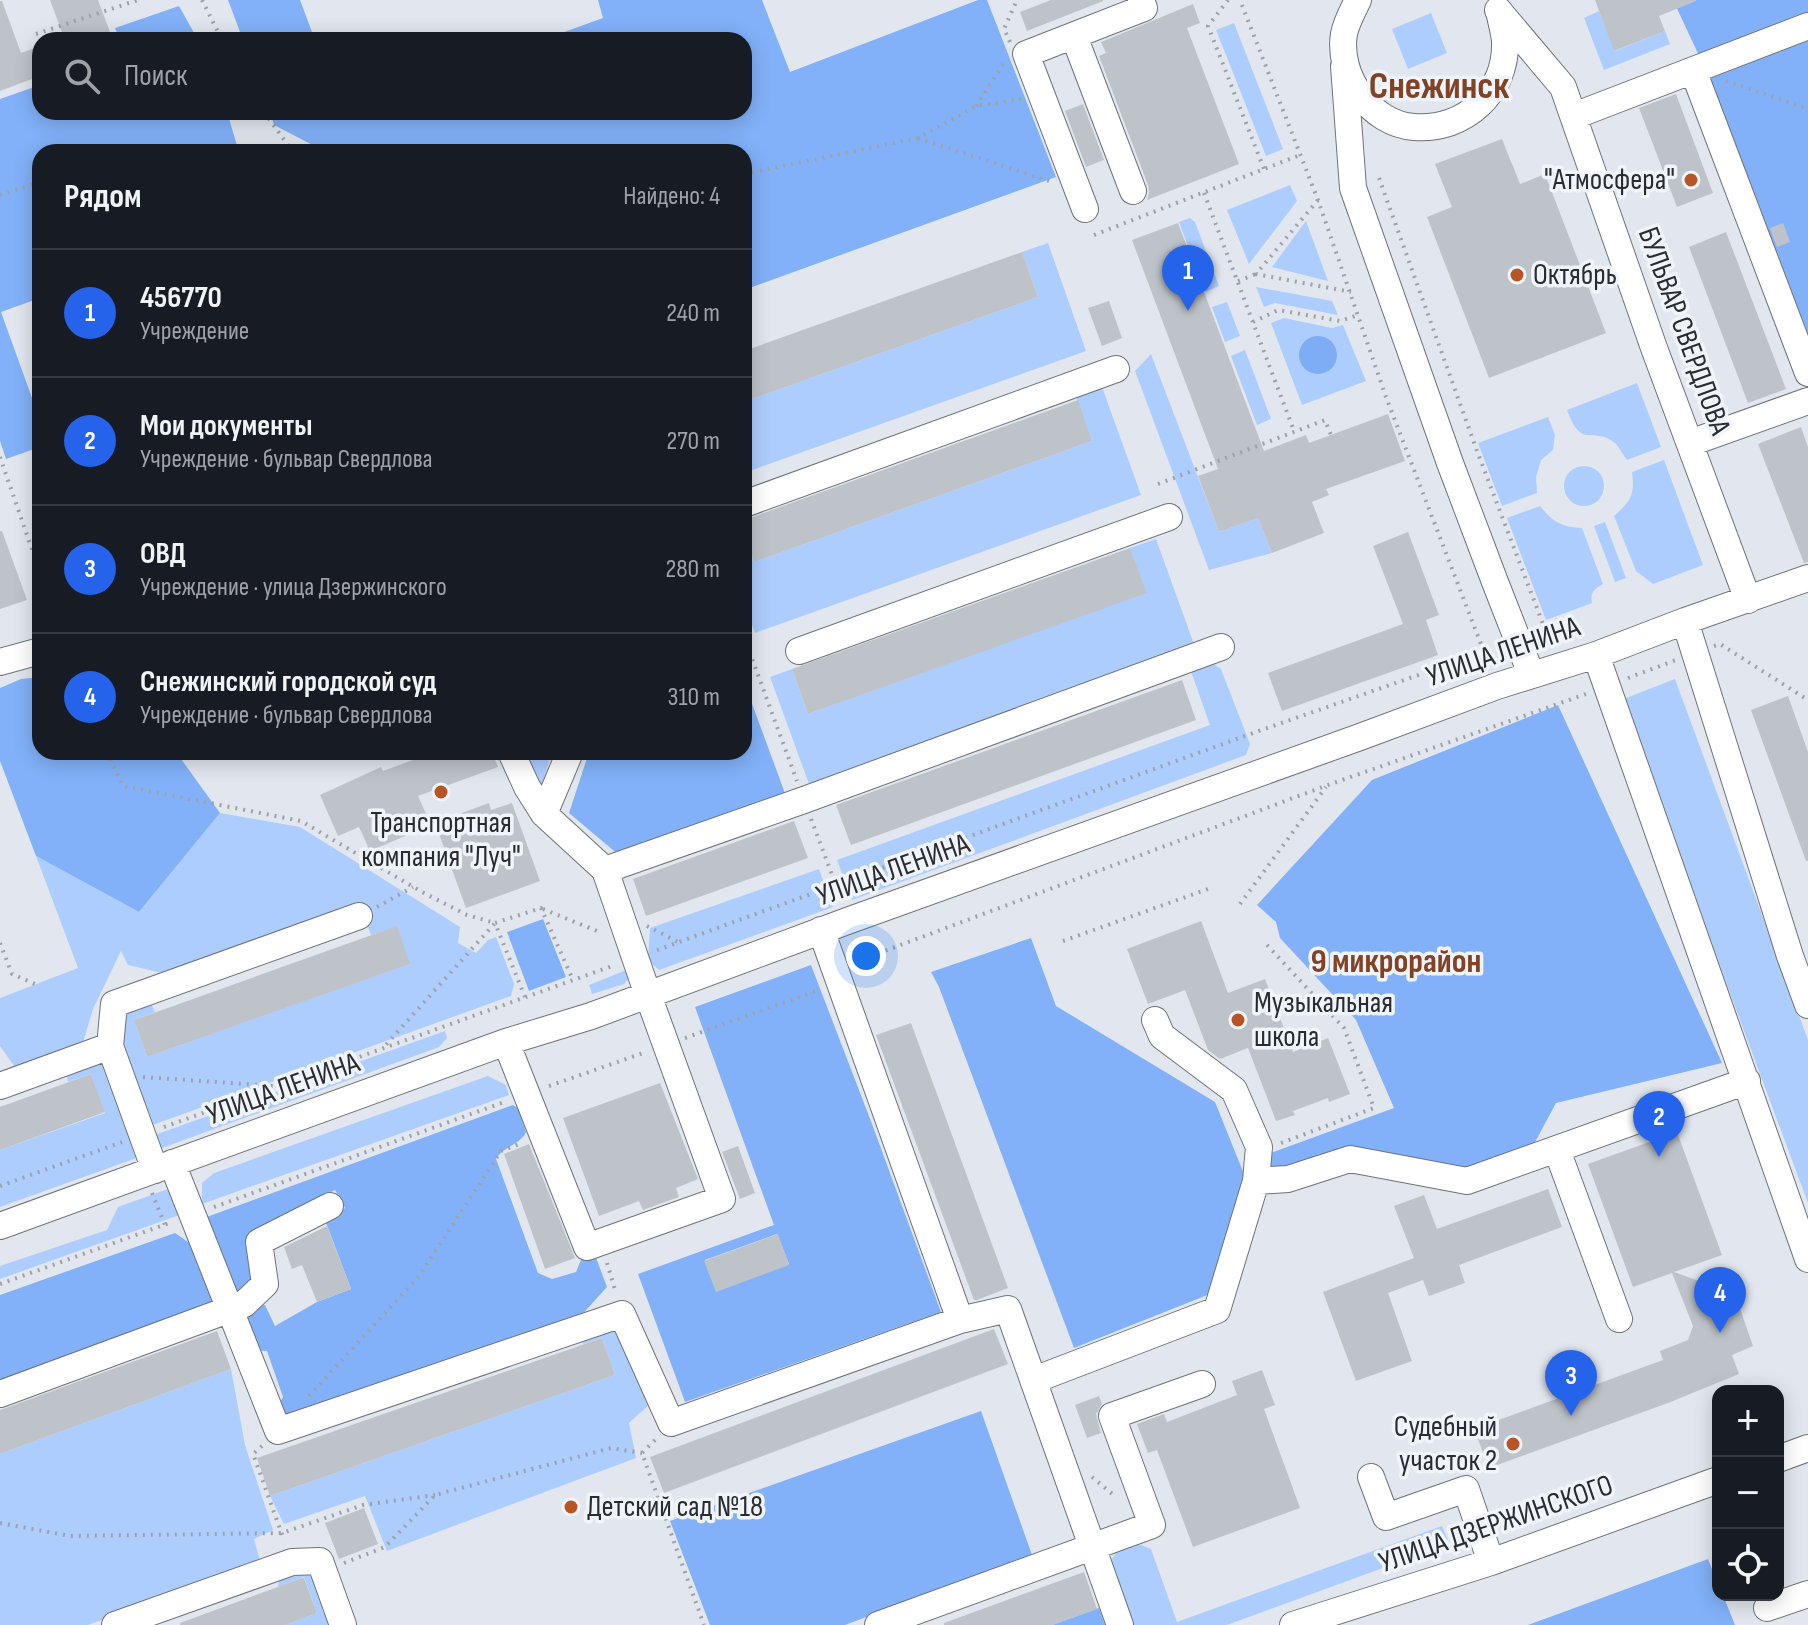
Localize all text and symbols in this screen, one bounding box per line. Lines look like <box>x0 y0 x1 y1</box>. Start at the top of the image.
search box <box>32 32 752 120</box>
icon: search <box>60 54 104 98</box>
text: Поиск <box>124 58 187 94</box>
district label: Снежинск <box>1369 64 1509 109</box>
place label: "Атмосфера" <box>1544 162 1675 198</box>
marker: "Атмосфера" <box>1682 171 1700 189</box>
text: Рядом <box>64 176 142 217</box>
text: Найдено: 4 <box>623 181 720 212</box>
street label: БУЛЬВАР СВЕРДЛОВА <box>1630 222 1738 440</box>
pin: 1 <box>1162 245 1214 311</box>
place label: Октябрь <box>1533 257 1617 293</box>
marker: Октябрь <box>1508 266 1526 284</box>
text: 456770 <box>140 280 222 316</box>
text: 1 <box>85 298 95 329</box>
text: 240 m <box>666 298 720 329</box>
text: Учреждение <box>140 316 249 347</box>
text: Мои документы <box>140 408 312 444</box>
text: 2 <box>84 426 96 457</box>
text: 270 m <box>667 426 720 457</box>
text: Учреждение · бульвар Свердлова <box>140 444 433 475</box>
text: ОВД <box>140 536 186 572</box>
text: 3 <box>84 554 96 585</box>
text: 280 m <box>665 554 720 585</box>
text: Учреждение · улица Дзержинского <box>140 572 447 603</box>
street label: УЛИЦА ЛЕНИНА <box>1421 609 1585 695</box>
text: Снежинский городской суд <box>140 664 437 700</box>
text: 4 <box>84 682 96 713</box>
text: 310 m <box>668 682 720 713</box>
text: Учреждение · бульвар Свердлова <box>140 700 433 731</box>
marker: Транспортная компания "Луч" <box>432 783 450 801</box>
place label: Транспортная компания "Луч" <box>361 805 521 875</box>
street label: УЛИЦА ЛЕНИНА <box>812 826 975 914</box>
your location <box>846 936 886 976</box>
district label: 9 микрорайон <box>1311 941 1481 982</box>
place label: Музыкальная школа <box>1254 985 1393 1055</box>
marker: Музыкальная школа <box>1229 1011 1247 1029</box>
street label: УЛИЦА ЛЕНИНА <box>202 1045 365 1133</box>
pin: 2 <box>1633 1091 1685 1157</box>
pin: 4 <box>1694 1267 1746 1333</box>
pin: 3 <box>1545 1350 1597 1416</box>
map controls <box>1712 1385 1784 1601</box>
button: + <box>1712 1385 1784 1457</box>
place label: Судебный участок 2 <box>1394 1409 1497 1479</box>
marker: Судебный участок 2 <box>1504 1435 1522 1453</box>
button: − <box>1712 1457 1784 1529</box>
street label: УЛИЦА ДЗЕРЖИНСКОГО <box>1374 1467 1618 1581</box>
place label: Детский сад №18 <box>587 1489 763 1525</box>
marker: Детский сад №18 <box>562 1498 580 1516</box>
button: locate <box>1712 1529 1784 1601</box>

